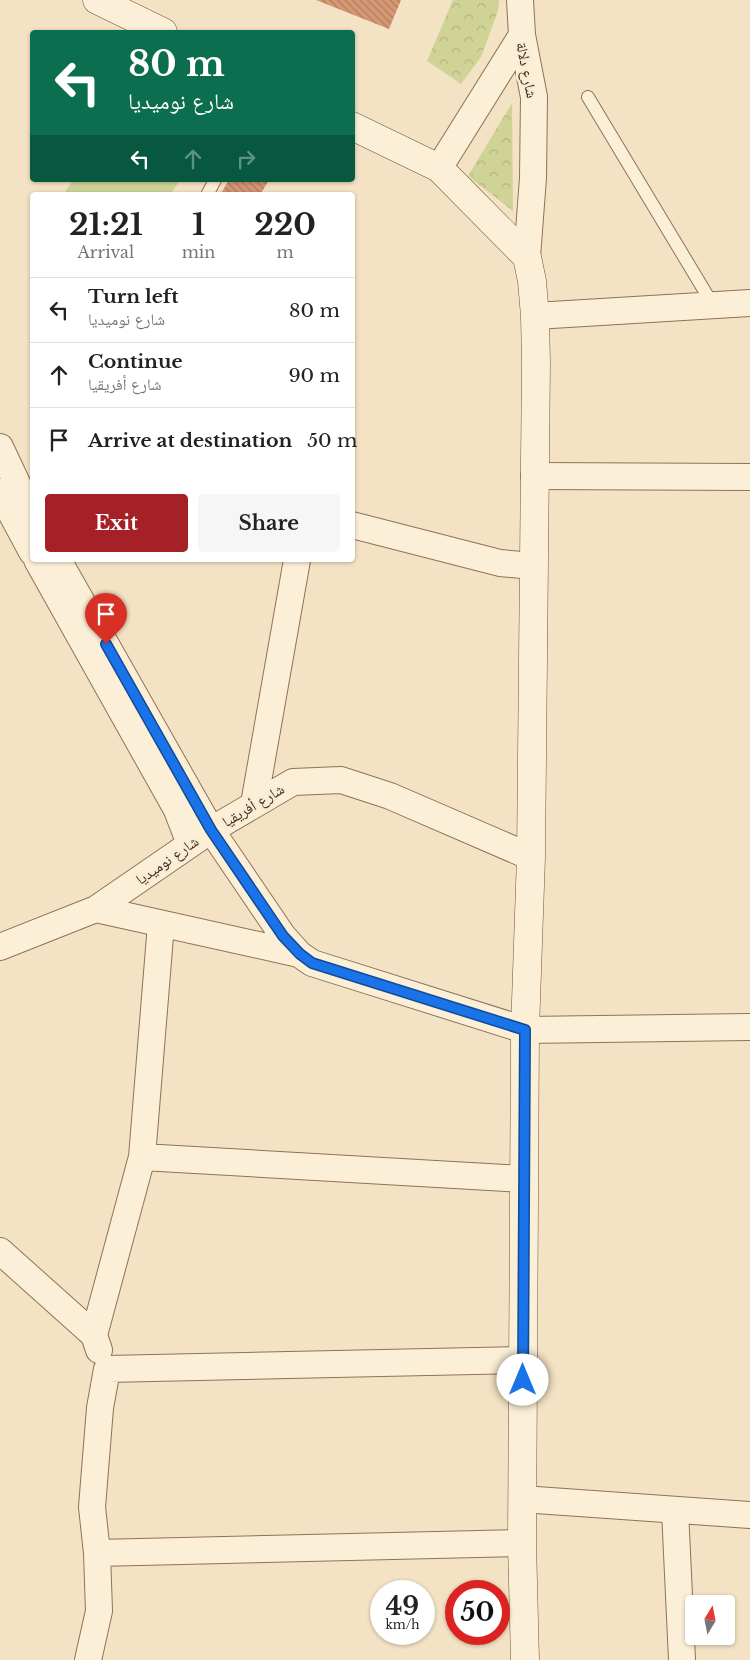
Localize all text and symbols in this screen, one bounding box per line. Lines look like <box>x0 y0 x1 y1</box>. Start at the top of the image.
street label: شارع دلالة <box>511 40 542 100</box>
text: 80 m <box>128 42 225 85</box>
icon: left <box>45 50 110 115</box>
text: شارع نوميديا <box>128 88 234 115</box>
icon: left <box>126 145 154 173</box>
icon: ahead <box>179 145 207 173</box>
icon: right <box>232 145 260 173</box>
text: 21:21 <box>69 206 143 243</box>
text: 1 <box>192 206 205 243</box>
text: 220 <box>254 206 316 243</box>
text: Arrival <box>78 242 134 262</box>
text: min <box>182 242 215 262</box>
text: m <box>277 242 294 262</box>
text: Turn left <box>88 285 179 308</box>
icon: left <box>45 296 73 324</box>
text: 80 m <box>289 299 340 322</box>
text: شارع نوميديا <box>88 309 165 329</box>
text: Continue <box>88 350 183 373</box>
icon: ahead <box>45 361 73 389</box>
text: 90 m <box>288 364 340 387</box>
text: شارع أفريقيا <box>88 374 162 394</box>
icon: arrive <box>45 426 73 454</box>
text: Arrive at destination <box>88 429 292 452</box>
text: 50 m <box>307 429 357 452</box>
button: Exit <box>45 494 188 552</box>
button: Share <box>198 494 340 552</box>
pin <box>85 593 127 644</box>
icon: arrive <box>92 600 120 628</box>
street label: شارع أفريقيا <box>219 779 288 832</box>
street label: شارع نوميديا <box>132 831 203 889</box>
position arrow <box>496 1353 548 1405</box>
speed limit sign: 50 <box>445 1580 510 1645</box>
text: 49 <box>386 1591 419 1622</box>
north arrow <box>685 1595 735 1645</box>
map controls <box>685 1595 735 1645</box>
text: km/h <box>385 1617 420 1632</box>

